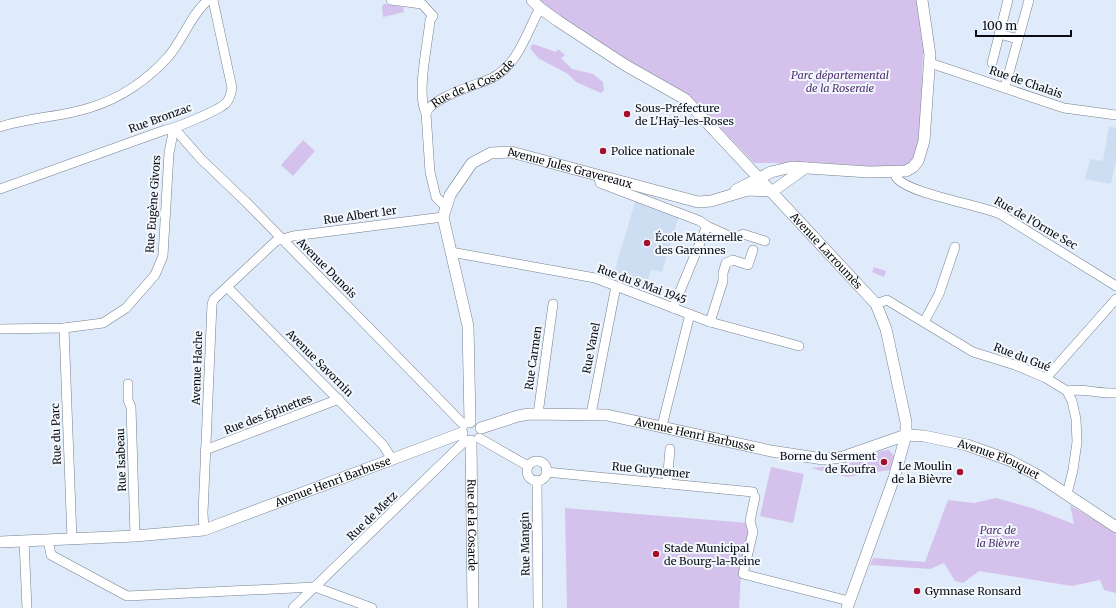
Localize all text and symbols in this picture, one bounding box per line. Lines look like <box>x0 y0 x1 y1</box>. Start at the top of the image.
scale bar <box>976 12 1071 38</box>
text: 100 m <box>982 18 1017 33</box>
street label: Rue de la Cosarde <box>428 56 517 111</box>
street label: Rue de Chalais <box>988 63 1064 101</box>
park label: Parc départemental de la Roseraie <box>791 68 889 95</box>
street label: Rue Bronzac <box>127 100 194 136</box>
place label: Sous-Préfecture de L'Haÿ-les-Roses <box>635 101 734 128</box>
marker: Sous-Préfecture de L'Haÿ-les-Roses <box>622 109 632 119</box>
place label: Police nationale <box>611 144 695 158</box>
street label: Avenue Jules Gravereaux <box>506 145 634 191</box>
marker: Police nationale <box>598 146 608 156</box>
street label: Rue Eugène Givors <box>143 155 163 253</box>
street label: Rue de l'Orme Sec <box>992 193 1081 253</box>
street label: Rue Albert 1er <box>322 203 398 227</box>
street label: Avenue Larroumès <box>787 209 865 292</box>
place label: École Maternelle des Garennes <box>655 230 743 257</box>
street label: Avenue Dunois <box>293 234 360 301</box>
marker: École Maternelle des Garennes <box>642 238 652 248</box>
street label: Rue du 8 Mai 1945 <box>595 261 689 307</box>
street label: Rue Vanel <box>579 321 603 375</box>
street label: Rue Carmen <box>522 324 545 391</box>
street label: Avenue Savornin <box>283 326 357 400</box>
street label: Avenue Hache <box>189 330 205 406</box>
street label: Rue du Gué <box>992 340 1052 374</box>
street label: Rue des Épinettes <box>222 391 314 437</box>
street label: Rue du Parc <box>48 402 64 465</box>
street label: Avenue Henri Barbusse <box>632 414 756 454</box>
street label: Rue Isabeau <box>113 428 129 492</box>
street label: Avenue Flouquet <box>955 436 1043 483</box>
place label: Borne du Serment de Koufra <box>780 449 877 476</box>
street label: Avenue Henri Barbusse <box>272 453 393 510</box>
marker: Borne du Serment de Koufra <box>879 457 889 467</box>
street label: Rue Guynemer <box>611 459 691 481</box>
place label: Le Moulin de la Bièvre <box>892 459 953 486</box>
marker: Le Moulin de la Bièvre <box>955 467 965 477</box>
street label: Rue de la Cosarde <box>464 479 480 571</box>
street label: Rue de Metz <box>344 489 400 543</box>
street label: Rue Mangin <box>517 511 533 576</box>
park label: Parc de la Bièvre <box>976 523 1020 550</box>
place label: Stade Municipal de Bourg-la-Reine <box>664 541 760 568</box>
marker: Stade Municipal de Bourg-la-Reine <box>651 549 661 559</box>
place label: Gymnase Ronsard <box>925 584 1022 598</box>
marker: Gymnase Ronsard <box>912 586 922 596</box>

